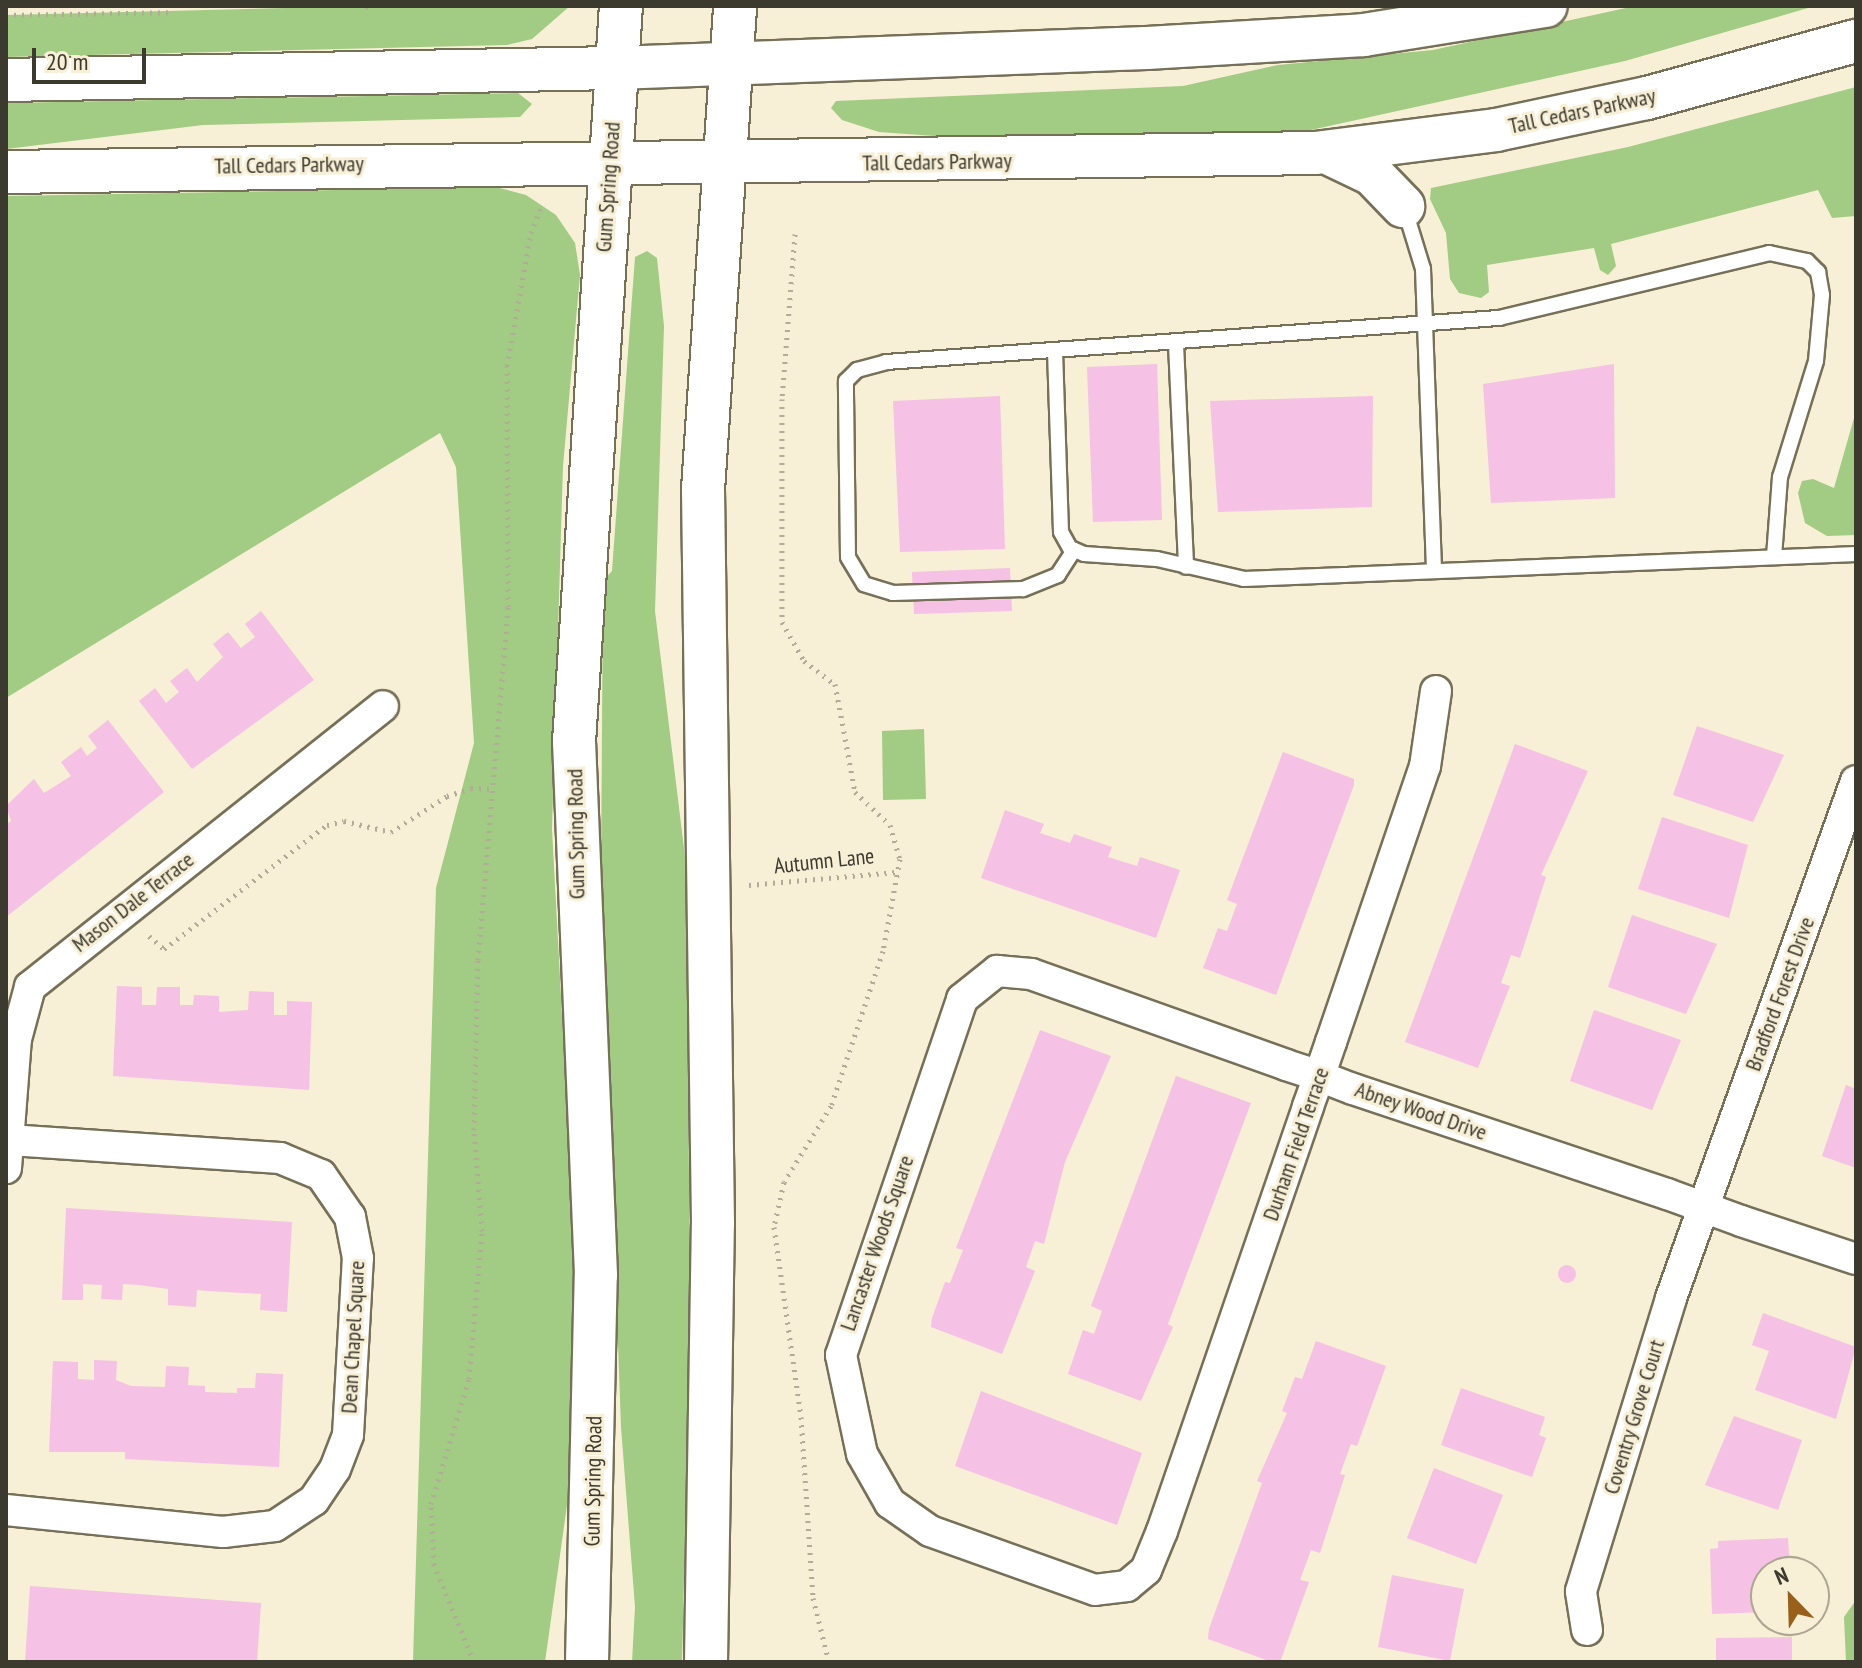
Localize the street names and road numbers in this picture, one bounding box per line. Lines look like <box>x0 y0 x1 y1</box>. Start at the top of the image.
street label: Tall Cedars Parkway <box>1506 83 1658 139</box>
street label: Gum Spring Road <box>590 121 626 253</box>
street label: Tall Cedars Parkway <box>862 147 1012 177</box>
street label: Tall Cedars Parkway <box>214 150 364 180</box>
street label: Gum Spring Road <box>562 769 590 899</box>
street label: Autumn Lane <box>773 843 875 879</box>
street label: Mason Dale Terrace <box>67 846 199 958</box>
street label: Bradford Forest Drive <box>1740 913 1820 1075</box>
street label: Durham Field Terrace <box>1257 1064 1335 1224</box>
street label: Abney Wood Drive <box>1351 1076 1491 1146</box>
street label: Lancaster Woods Square <box>835 1152 919 1334</box>
street label: Dean Chapel Square <box>336 1260 370 1414</box>
street label: Coventry Grove Court <box>1598 1336 1670 1498</box>
street label: Gum Spring Road <box>579 1416 607 1546</box>

